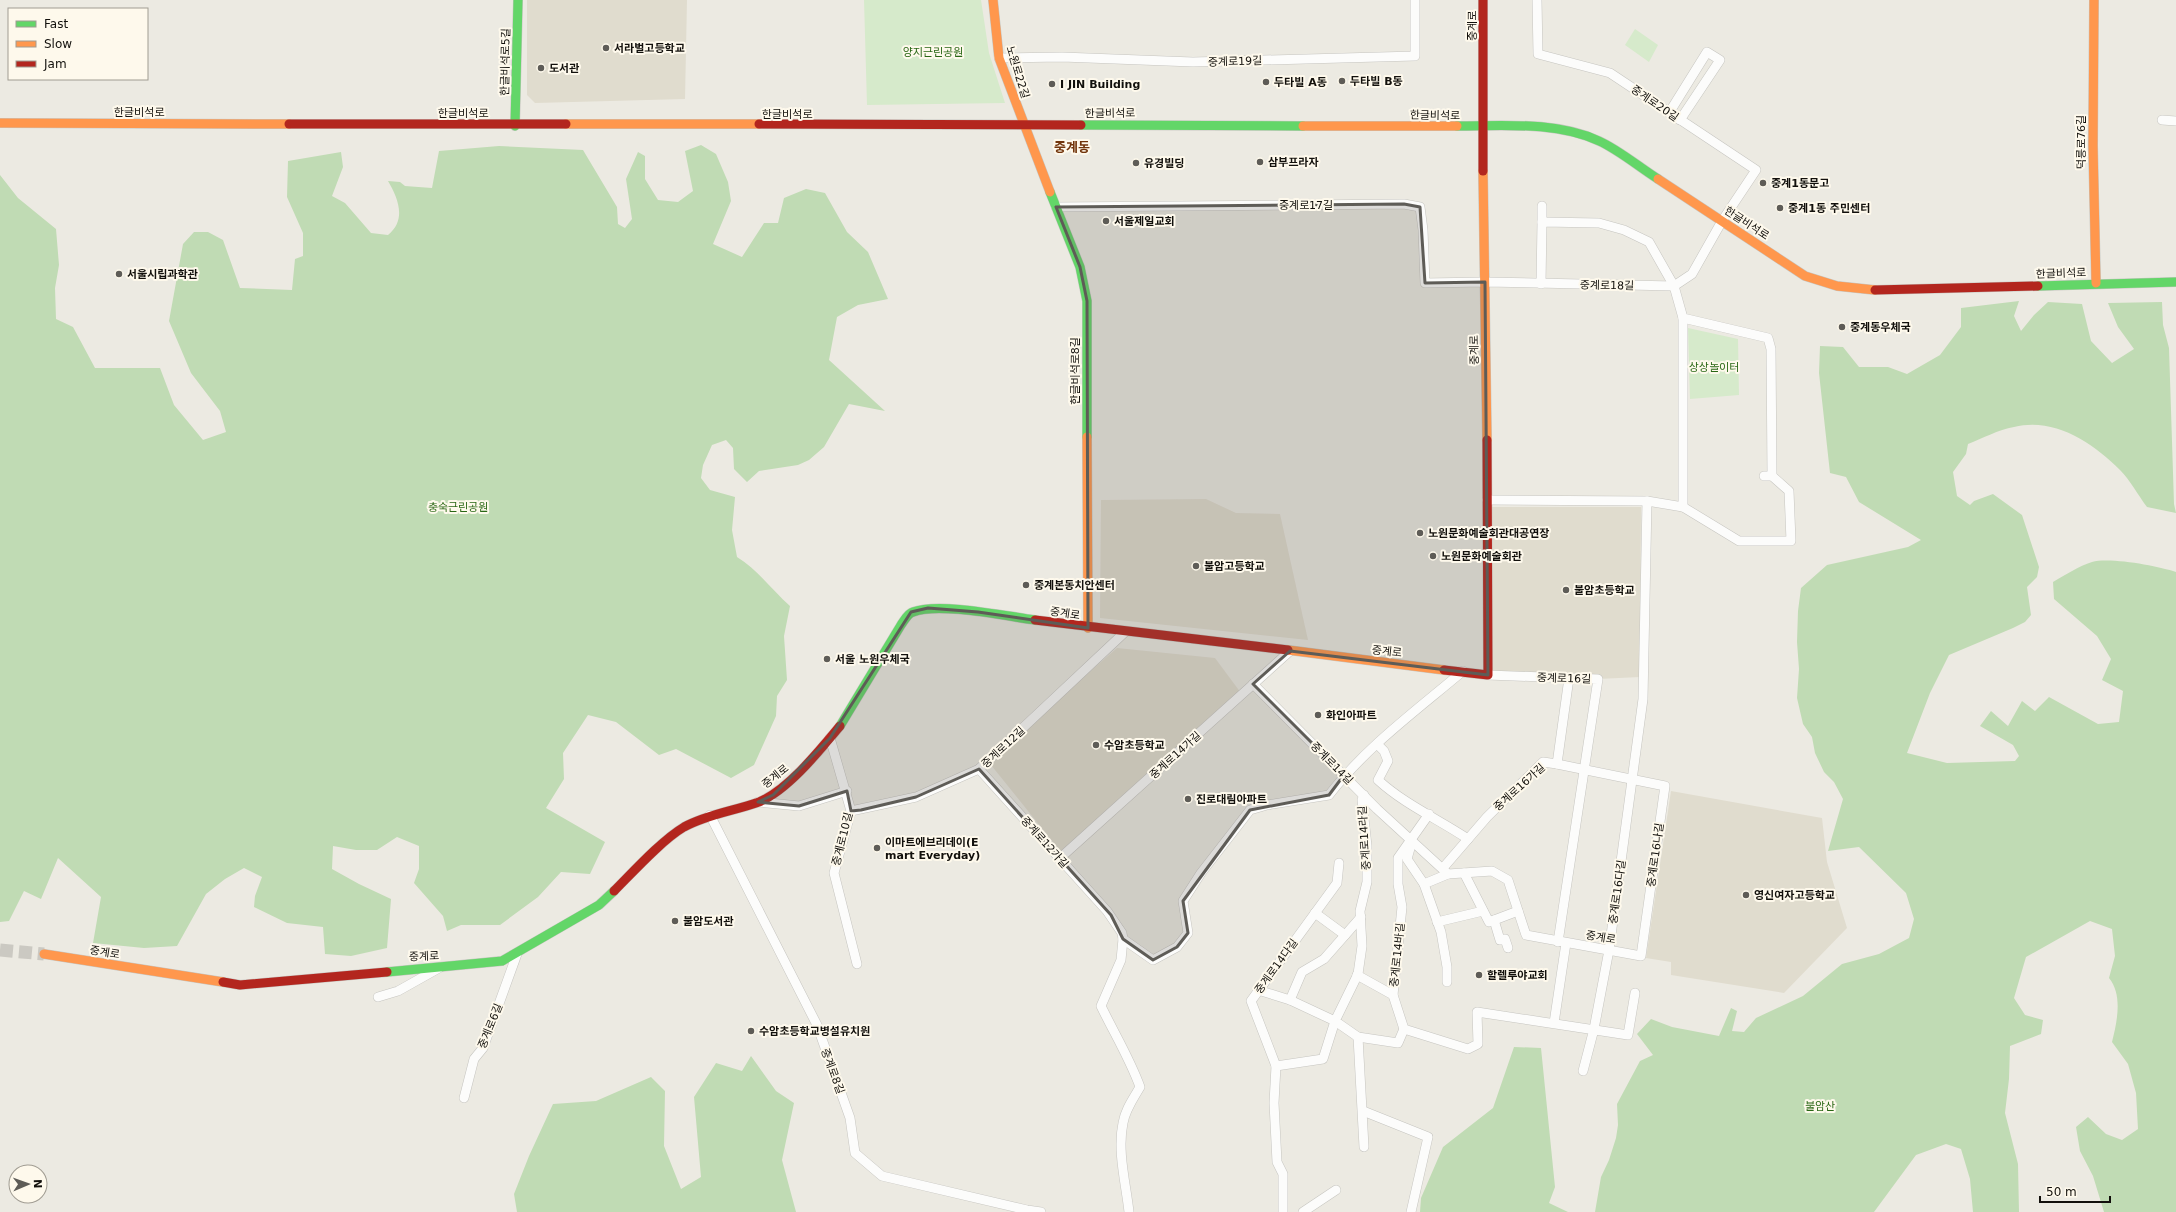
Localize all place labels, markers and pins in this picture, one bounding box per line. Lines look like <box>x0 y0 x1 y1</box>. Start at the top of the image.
place label: 서라벌고등학교 <box>614 42 685 55</box>
marker: 서라벌고등학교 <box>601 43 611 53</box>
place label: 도서관 <box>549 62 579 75</box>
marker: 도서관 <box>536 63 546 73</box>
place label: 두타빌 B동 <box>1350 75 1403 88</box>
place label: 두타빌 A동 <box>1274 76 1327 89</box>
marker: 두타빌 B동 <box>1337 76 1347 86</box>
marker: 두타빌 A동 <box>1261 77 1271 87</box>
place label: I JIN Building <box>1060 78 1140 91</box>
marker: I JIN Building <box>1047 79 1057 89</box>
place label: 삼부프라자 <box>1268 156 1319 169</box>
place label: 유경빌딩 <box>1144 157 1184 170</box>
marker: 삼부프라자 <box>1255 157 1265 167</box>
marker: 유경빌딩 <box>1131 158 1141 168</box>
place label: 중계1동문고 <box>1771 177 1829 190</box>
marker: 중계1동문고 <box>1758 178 1768 188</box>
place label: 중계1동 주민센터 <box>1788 202 1870 215</box>
marker: 중계1동 주민센터 <box>1775 203 1785 213</box>
place label: 서울제일교회 <box>1114 215 1175 228</box>
marker: 서울제일교회 <box>1101 216 1111 226</box>
place label: 서울시립과학관 <box>127 268 198 281</box>
marker: 서울시립과학관 <box>114 269 124 279</box>
place label: 중계동우체국 <box>1850 321 1911 334</box>
marker: 중계동우체국 <box>1837 322 1847 332</box>
place label: 노원문화예술회관대공연장 <box>1428 527 1549 540</box>
marker: 노원문화예술회관대공연장 <box>1415 528 1425 538</box>
place label: 노원문화예술회관 <box>1441 550 1522 563</box>
marker: 노원문화예술회관 <box>1428 551 1438 561</box>
place label: 불암고등학교 <box>1204 560 1265 573</box>
marker: 불암고등학교 <box>1191 561 1201 571</box>
place label: 중계본동치안센터 <box>1034 579 1115 592</box>
marker: 중계본동치안센터 <box>1021 580 1031 590</box>
place label: 불암초등학교 <box>1574 584 1635 597</box>
marker: 불암초등학교 <box>1561 585 1571 595</box>
place label: 서울 노원우체국 <box>835 653 910 666</box>
marker: 서울 노원우체국 <box>822 654 832 664</box>
place label: 화인아파트 <box>1326 709 1377 722</box>
marker: 화인아파트 <box>1313 710 1323 720</box>
place label: 수암초등학교 <box>1104 739 1165 752</box>
marker: 수암초등학교 <box>1091 740 1101 750</box>
place label: 진로대림아파트 <box>1196 793 1267 806</box>
marker: 진로대림아파트 <box>1183 794 1193 804</box>
place label: 이마트에브리데이(E mart Everyday) <box>885 836 980 862</box>
marker: 이마트에브리데이(E mart Everyday) <box>872 843 882 853</box>
place label: 영신여자고등학교 <box>1754 889 1835 902</box>
marker: 영신여자고등학교 <box>1741 890 1751 900</box>
place label: 불암도서관 <box>683 915 734 928</box>
marker: 불암도서관 <box>670 916 680 926</box>
place label: 할렐루야교회 <box>1487 969 1548 982</box>
marker: 할렐루야교회 <box>1474 970 1484 980</box>
place label: 수암초등학교병설유치원 <box>759 1025 870 1038</box>
marker: 수암초등학교병설유치원 <box>746 1026 756 1036</box>

